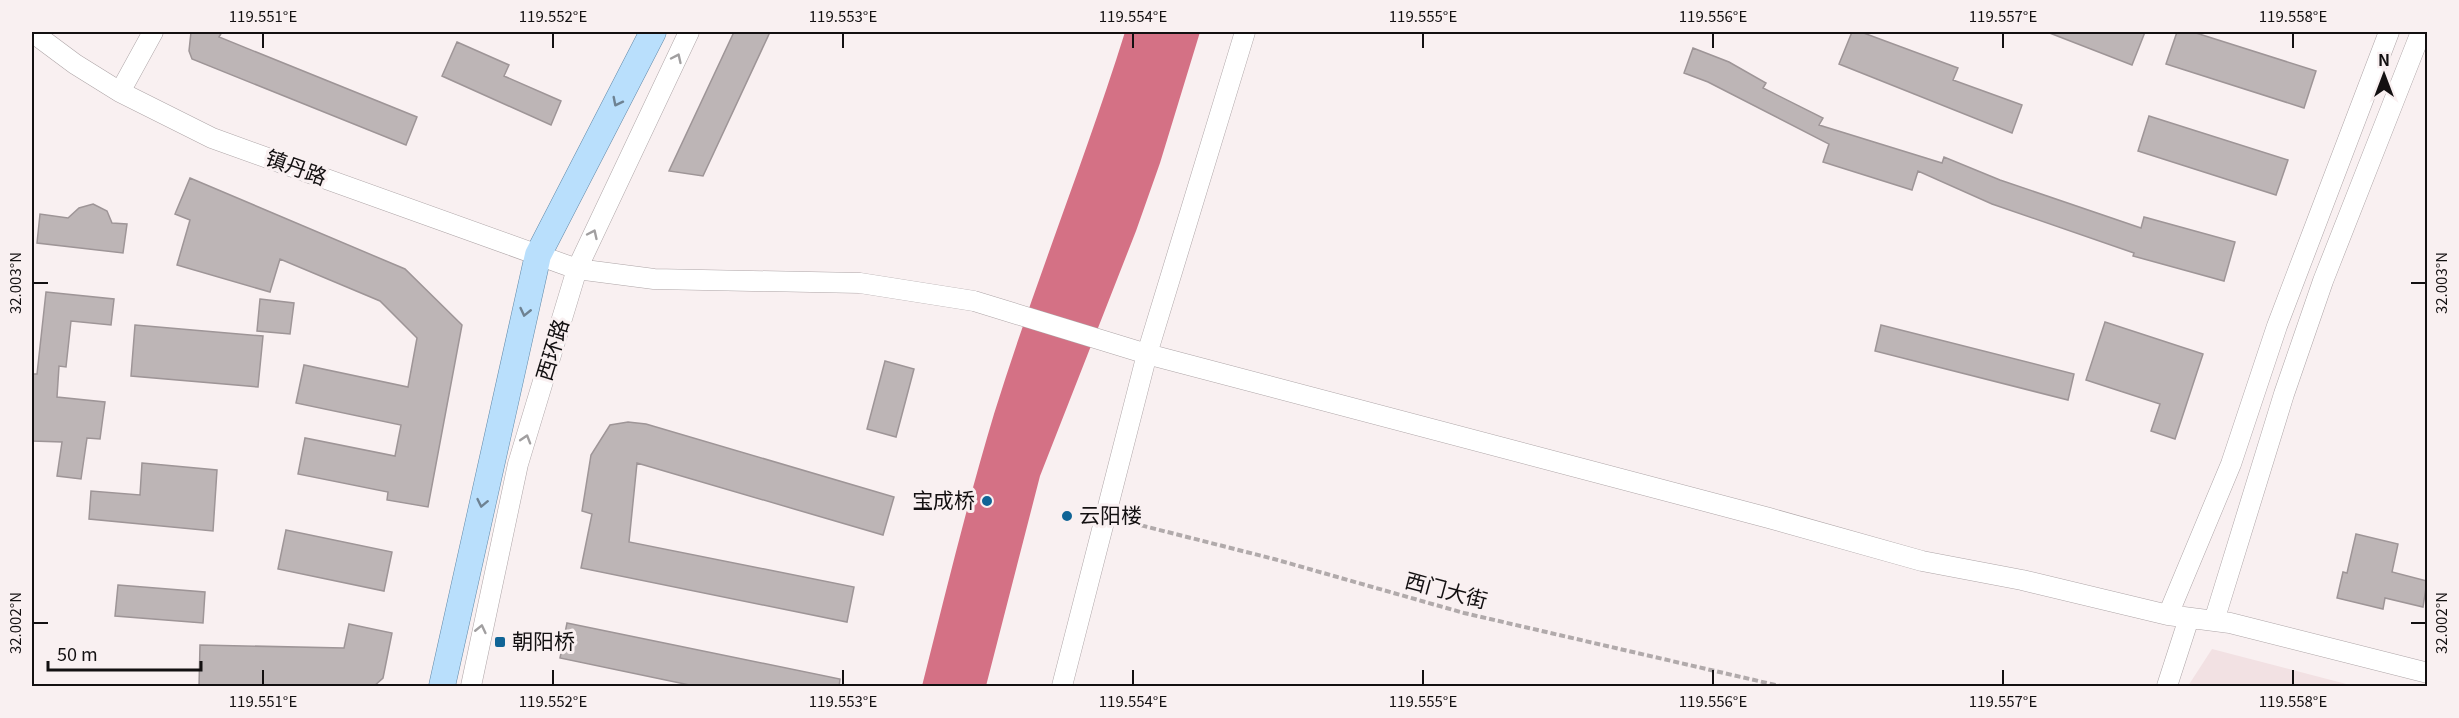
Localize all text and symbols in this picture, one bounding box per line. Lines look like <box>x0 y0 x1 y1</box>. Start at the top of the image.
text: 119.551°E <box>229 5 297 26</box>
text: 119.552°E <box>519 5 587 26</box>
text: 119.553°E <box>809 5 877 26</box>
text: 119.554°E <box>1099 5 1167 26</box>
text: 119.555°E <box>1389 5 1457 26</box>
text: 119.556°E <box>1679 5 1747 26</box>
text: 119.557°E <box>1969 5 2037 26</box>
text: 119.558°E <box>2259 5 2327 26</box>
north arrow <box>2354 45 2414 105</box>
text: N <box>2378 47 2390 71</box>
one-way arrow <box>669 54 681 65</box>
one-way arrow <box>613 96 624 107</box>
street label: 镇丹路 <box>262 141 331 191</box>
one-way arrow <box>586 230 598 241</box>
text: 32.003°N <box>4 252 25 314</box>
text: 32.003°N <box>2430 252 2451 314</box>
one-way arrow <box>519 307 532 317</box>
street label: 西环路 <box>528 315 575 384</box>
one-way arrow <box>519 434 531 445</box>
place label: 宝成桥 <box>912 484 975 514</box>
marker: 宝成桥 <box>980 494 994 508</box>
one-way arrow <box>476 497 489 507</box>
place label: 云阳楼 <box>1079 499 1142 529</box>
marker: 云阳楼 <box>1060 509 1074 523</box>
street label: 西门大街 <box>1402 564 1491 614</box>
text: 32.002°N <box>4 592 25 654</box>
text: 32.002°N <box>2430 592 2451 654</box>
one-way arrow <box>474 624 487 634</box>
place label: 朝阳桥 <box>512 625 575 655</box>
scale bar <box>48 634 201 672</box>
marker: 朝阳桥 <box>493 635 507 649</box>
text: 50 m <box>57 640 98 666</box>
text: 119.551°E <box>229 690 297 711</box>
text: 119.552°E <box>519 690 587 711</box>
text: 119.553°E <box>809 690 877 711</box>
text: 119.554°E <box>1099 690 1167 711</box>
text: 119.555°E <box>1389 690 1457 711</box>
text: 119.556°E <box>1679 690 1747 711</box>
text: 119.557°E <box>1969 690 2037 711</box>
text: 119.558°E <box>2259 690 2327 711</box>

